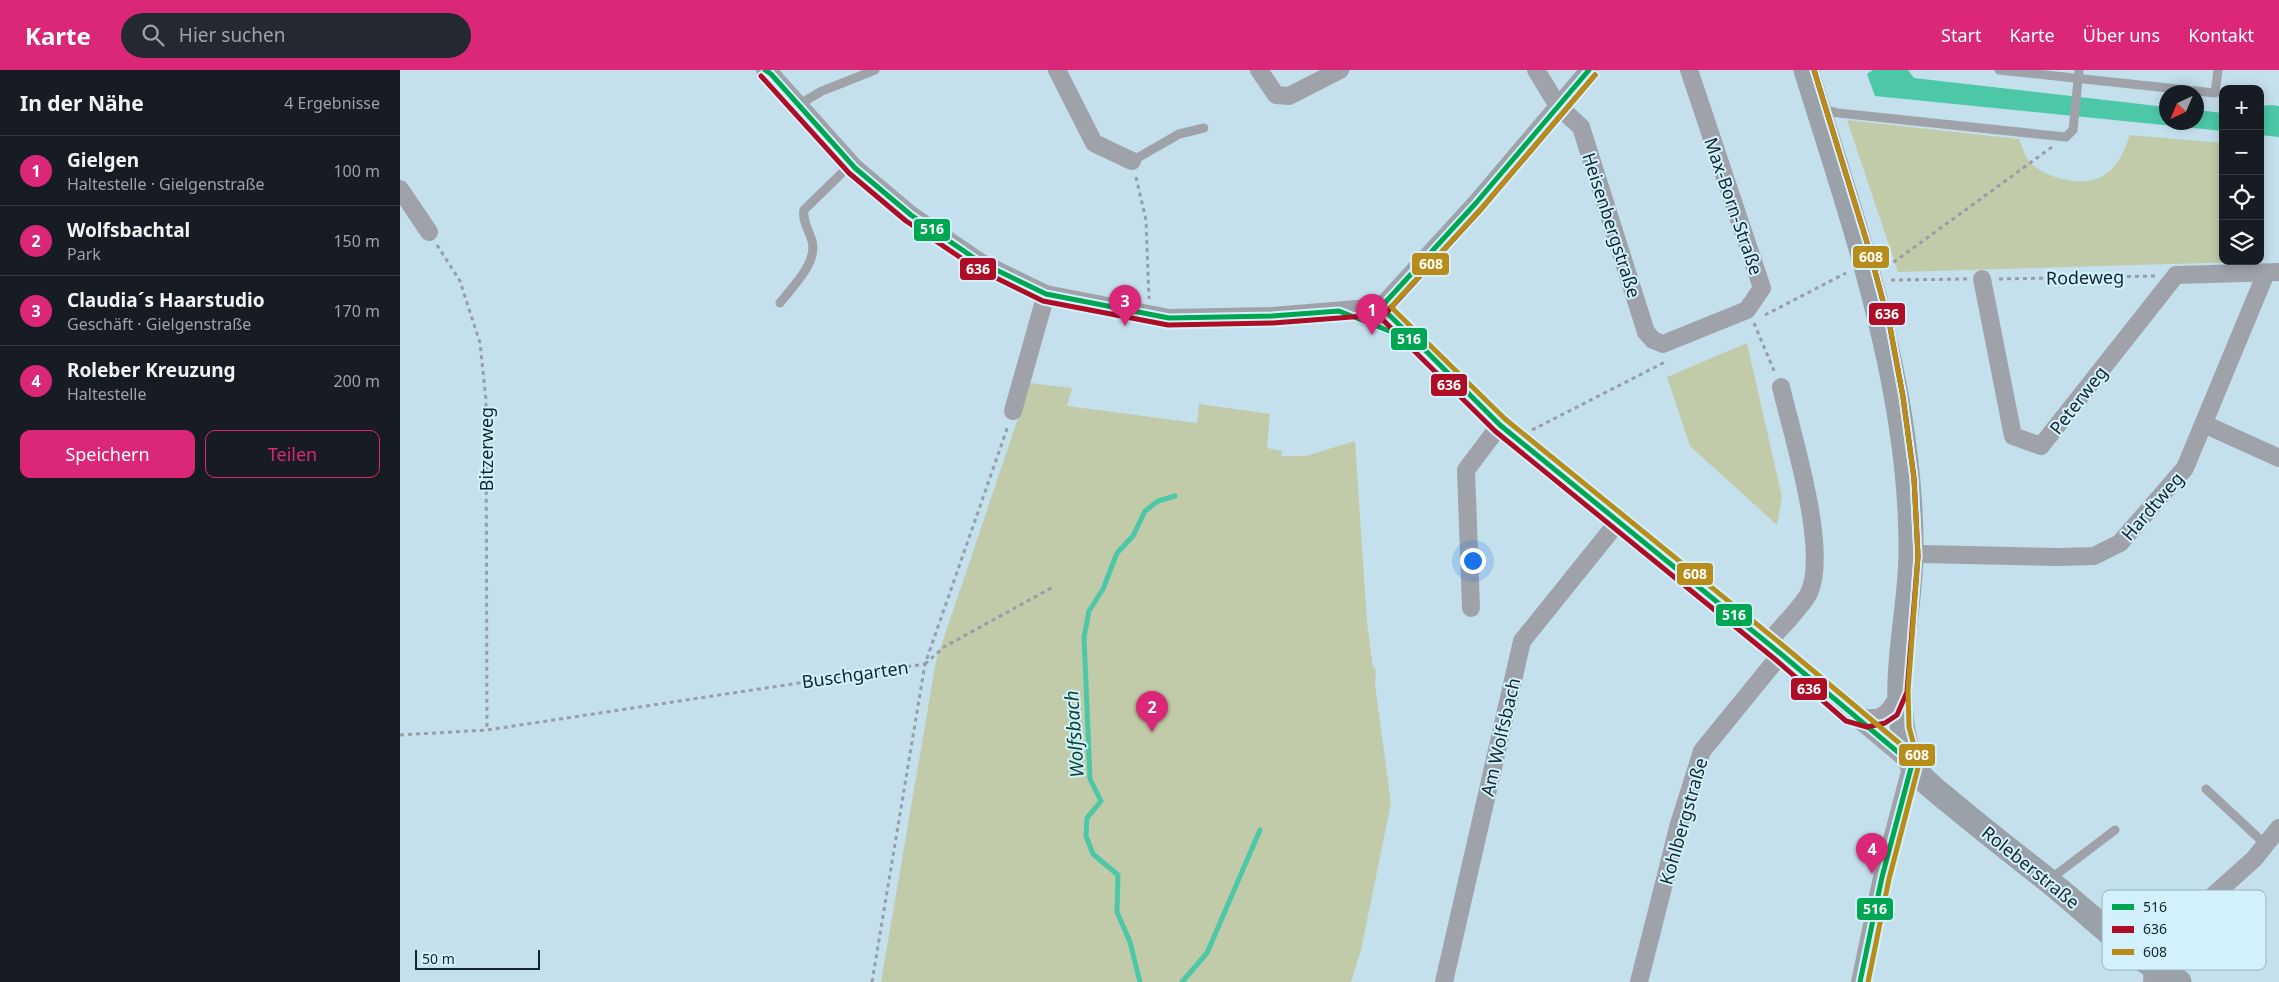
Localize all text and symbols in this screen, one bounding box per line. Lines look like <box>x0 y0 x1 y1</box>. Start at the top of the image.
search box <box>121 13 471 58</box>
text: Karte <box>25 19 91 52</box>
icon: search <box>139 21 167 49</box>
text: Hier suchen <box>179 22 285 48</box>
text: Start <box>1941 23 1981 47</box>
text: Karte <box>2009 23 2055 47</box>
text: Über uns <box>2083 23 2160 47</box>
text: Kontakt <box>2188 23 2254 47</box>
north arrow <box>2159 85 2204 130</box>
map controls <box>2219 85 2264 265</box>
button: + <box>2219 85 2264 130</box>
text: In der Nähe <box>20 89 144 117</box>
text: 4 Ergebnisse <box>284 92 380 114</box>
button: − <box>2219 130 2264 175</box>
street label: Max-Born-Straße <box>1699 134 1769 278</box>
text: Gielgen <box>67 147 139 173</box>
street label: Heisenbergstraße <box>1577 149 1647 301</box>
text: 1 <box>31 160 41 182</box>
text: 100 m <box>333 160 380 182</box>
text: Haltestelle · Gielgenstraße <box>67 173 265 195</box>
button: locate <box>2219 175 2264 220</box>
text: Wolfsbachtal <box>67 217 190 243</box>
line badge: 516 <box>913 218 951 242</box>
text: 516 <box>920 219 944 238</box>
button: layers <box>2219 220 2264 265</box>
text: 2 <box>31 230 41 252</box>
text: 150 m <box>333 230 380 252</box>
text: Park <box>67 243 101 265</box>
line badge: 608 <box>1852 245 1890 269</box>
text: 608 <box>1859 247 1883 266</box>
line badge: 608 <box>1411 252 1450 276</box>
text: 608 <box>1419 254 1443 273</box>
line badge: 636 <box>959 257 997 281</box>
text: 636 <box>966 259 990 278</box>
street label: Rodeweg <box>2046 264 2124 290</box>
pin: 3 <box>1109 285 1141 326</box>
text: Claudia´s Haarstudio <box>67 287 265 313</box>
pin: 1 <box>1356 294 1388 335</box>
text: 3 <box>31 300 41 322</box>
text: 170 m <box>333 300 380 322</box>
line badge: 636 <box>1868 302 1906 326</box>
text: 636 <box>1875 304 1899 323</box>
text: Geschäft · Gielgenstraße <box>67 313 251 335</box>
line badge: 516 <box>1390 327 1428 351</box>
text: 516 <box>1397 329 1421 348</box>
text: Roleber Kreuzung <box>67 357 236 383</box>
street label: Peterweg <box>2044 361 2112 439</box>
text: 4 <box>31 370 41 392</box>
text: 200 m <box>333 370 380 392</box>
line badge: 636 <box>1430 373 1468 397</box>
text: 636 <box>1437 375 1461 394</box>
text: Haltestelle <box>67 383 147 405</box>
street label: Bitzerweg <box>474 407 498 491</box>
button: Speichern <box>20 430 195 478</box>
button: Teilen <box>205 430 380 478</box>
street label: Hardtweg <box>2116 467 2188 545</box>
your location <box>1460 548 1486 574</box>
line badge: 608 <box>1676 562 1714 586</box>
text: 608 <box>1683 564 1707 583</box>
line badge: 516 <box>1715 603 1753 627</box>
text: 516 <box>1722 605 1746 624</box>
street label: Buschgarten <box>800 655 910 693</box>
street label: Am Wolfsbach <box>1475 676 1525 798</box>
line badge: 636 <box>1790 677 1828 701</box>
text: 636 <box>1797 679 1821 698</box>
water label: Wolfsbach <box>1058 690 1090 778</box>
pin: 2 <box>1136 691 1168 732</box>
line badge: 608 <box>1898 743 1936 767</box>
text: 608 <box>1905 745 1929 764</box>
street label: Kohlbergstraße <box>1653 755 1713 887</box>
street label: Roleberstraße <box>1977 820 2085 914</box>
pin: 4 <box>1856 833 1888 874</box>
legend <box>2102 890 2266 970</box>
line badge: 516 <box>1856 897 1894 921</box>
text: 516 <box>2143 897 2167 916</box>
text: 516 <box>1863 899 1887 918</box>
text: 636 <box>2143 919 2167 938</box>
text: 608 <box>2143 942 2167 961</box>
scale bar <box>415 947 540 970</box>
text: 50 m <box>422 949 455 968</box>

